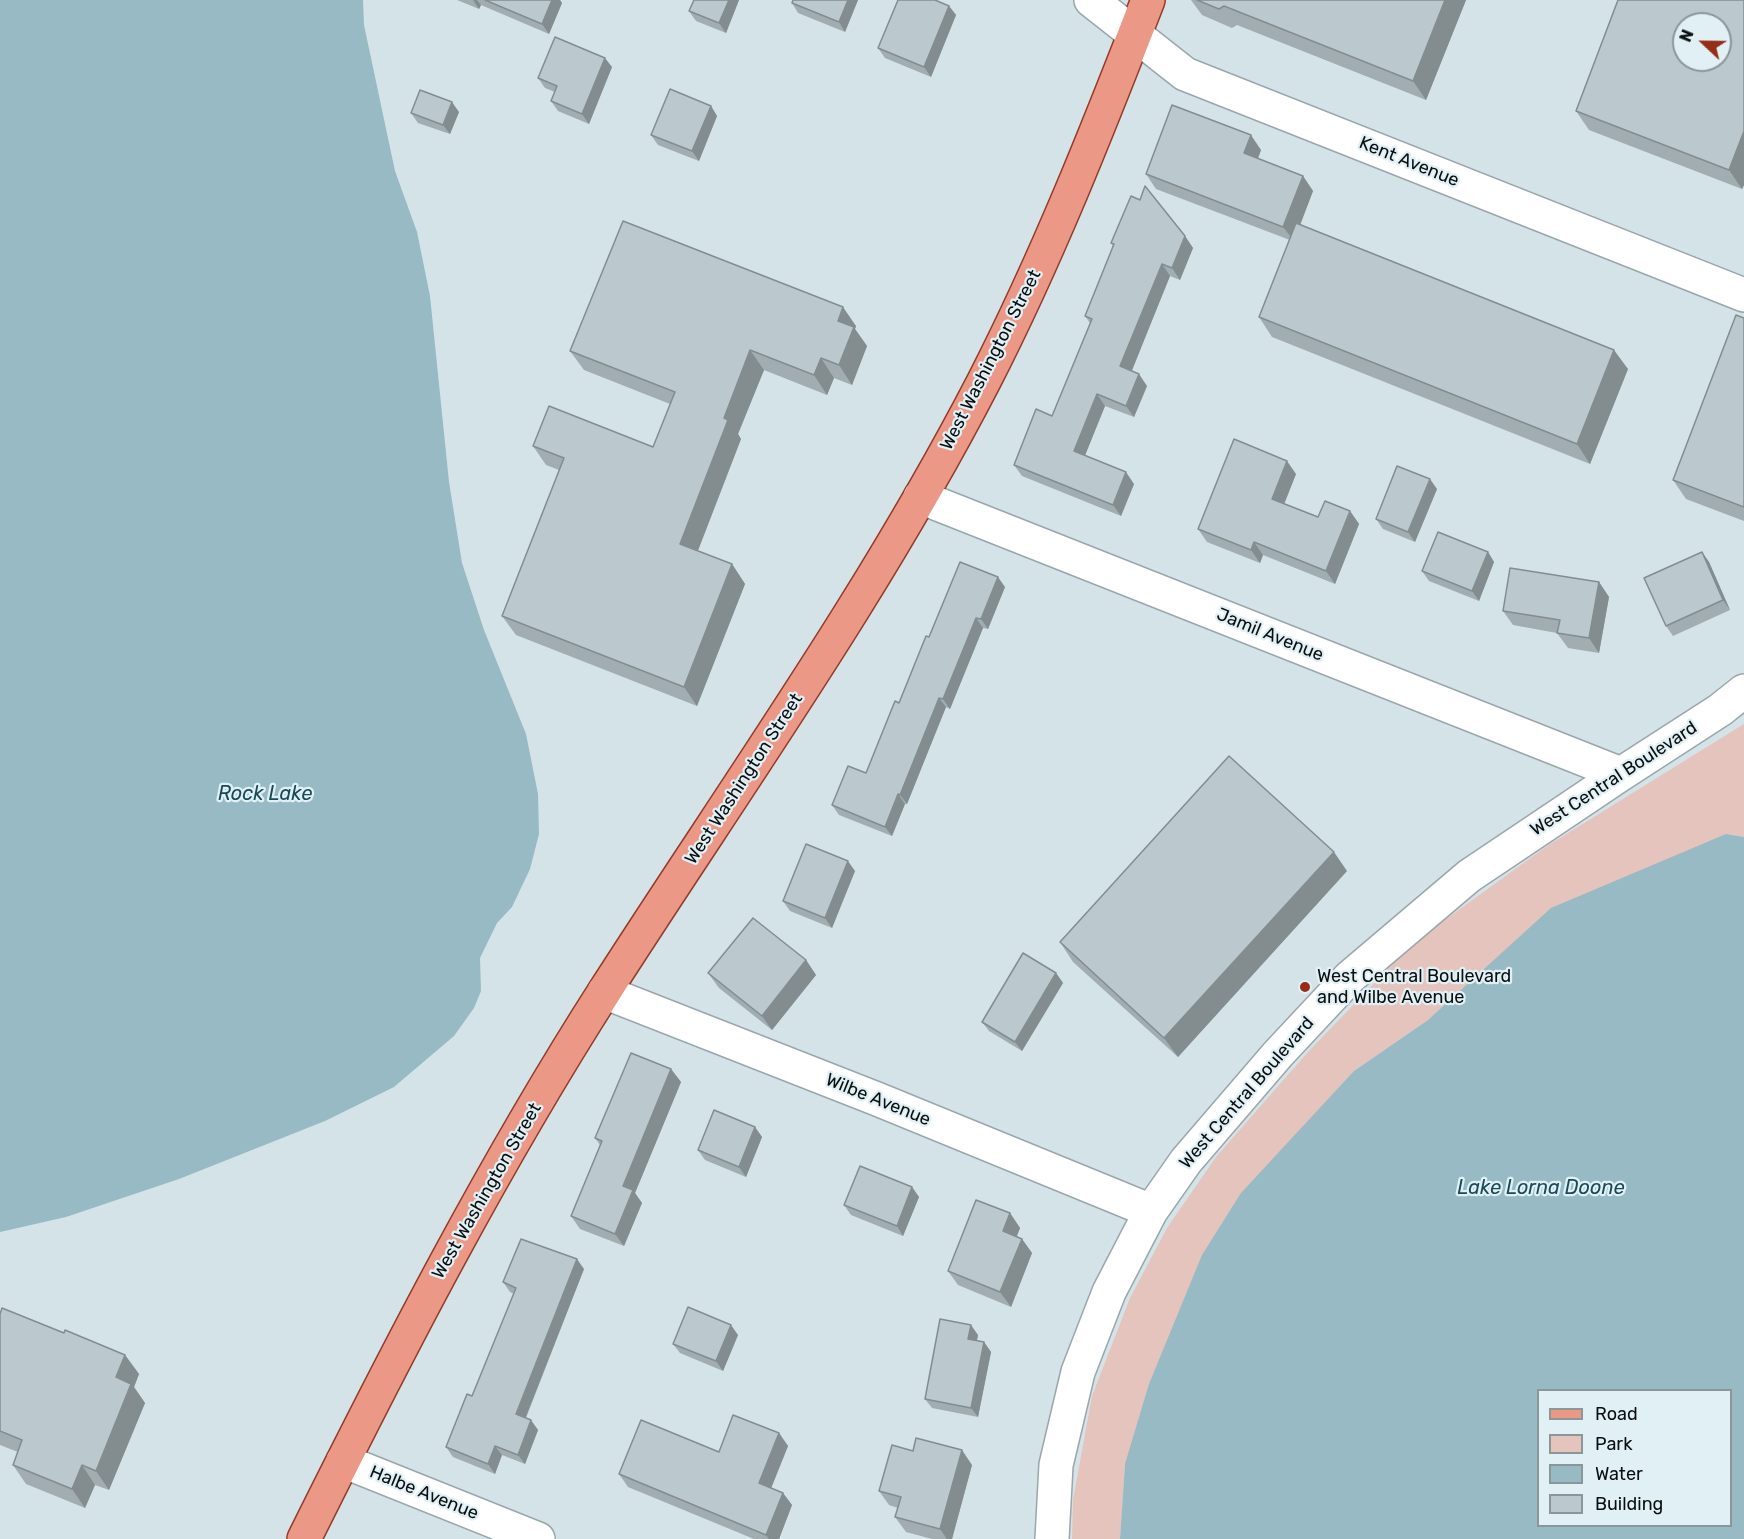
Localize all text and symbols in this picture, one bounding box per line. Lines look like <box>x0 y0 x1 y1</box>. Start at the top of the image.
north arrow <box>1672 12 1732 72</box>
text: N <box>1676 27 1698 45</box>
street label: Kent Avenue <box>1356 132 1462 192</box>
street label: West Washington Street <box>936 266 1046 454</box>
street label: Jamil Avenue <box>1213 604 1327 666</box>
street label: West Washington Street <box>681 689 807 869</box>
street label: West Central Boulevard <box>1527 717 1701 841</box>
water label: Rock Lake <box>218 782 312 806</box>
place label: West Central Boulevard and Wilbe Avenue <box>1317 966 1511 1008</box>
marker: West Central Boulevard and Wilbe Avenue <box>1298 980 1312 994</box>
street label: West Central Boulevard <box>1175 1013 1319 1173</box>
street label: Wilbe Avenue <box>822 1069 934 1131</box>
street label: West Washington Street <box>428 1099 546 1283</box>
water label: Lake Lorna Doone <box>1457 1176 1625 1200</box>
legend <box>1537 1389 1732 1527</box>
text: Road <box>1595 1403 1638 1425</box>
text: Park <box>1595 1433 1632 1455</box>
street label: Halbe Avenue <box>366 1461 482 1525</box>
text: Water <box>1595 1463 1643 1485</box>
text: Building <box>1595 1493 1663 1515</box>

